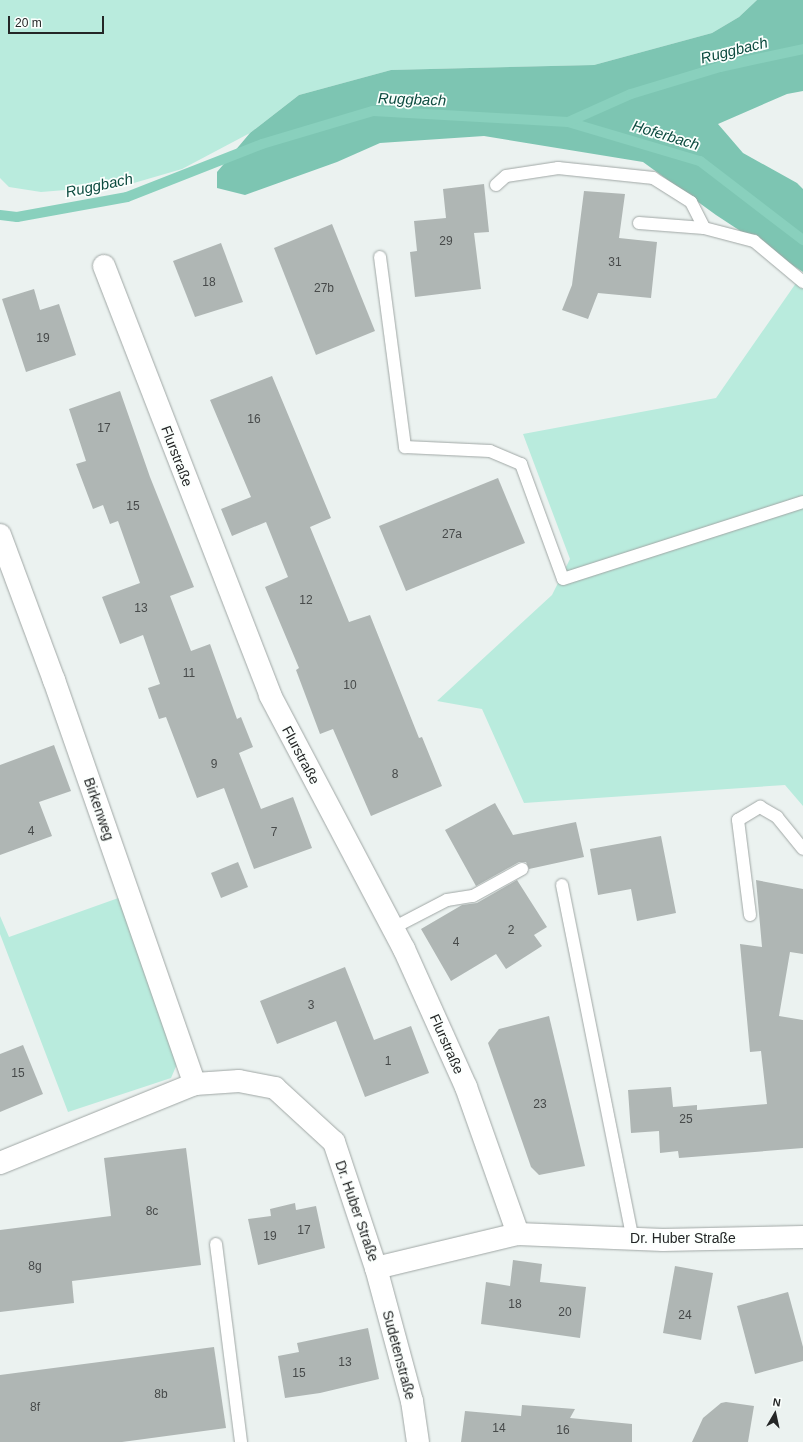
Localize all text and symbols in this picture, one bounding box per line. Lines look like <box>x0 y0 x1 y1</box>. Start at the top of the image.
scale bar <box>10 8 106 34</box>
text: 20 m <box>15 16 42 30</box>
water label: Ruggbach <box>699 33 769 67</box>
water label: Ruggbach <box>378 89 446 109</box>
water label: Hoferbach <box>630 116 702 154</box>
water label: Ruggbach <box>64 169 134 201</box>
house number: 29 <box>439 235 453 249</box>
house number: 31 <box>608 256 622 270</box>
house number: 18 <box>202 276 216 290</box>
house number: 27b <box>314 282 334 296</box>
house number: 19 <box>36 332 50 346</box>
house number: 16 <box>247 413 261 427</box>
house number: 17 <box>97 422 111 436</box>
street label: Flurstraße <box>158 423 196 489</box>
house number: 15 <box>126 500 140 514</box>
house number: 27a <box>442 528 462 542</box>
house number: 12 <box>299 594 313 608</box>
house number: 13 <box>134 602 148 616</box>
house number: 11 <box>183 667 195 681</box>
house number: 10 <box>343 679 357 693</box>
street label: Flurstraße <box>279 723 323 787</box>
house number: 9 <box>211 758 217 772</box>
house number: 8 <box>392 768 398 782</box>
street label: Birkenweg <box>80 775 118 843</box>
house number: 4 <box>28 825 34 839</box>
house number: 7 <box>271 826 277 840</box>
house number: 2 <box>508 924 514 938</box>
house number: 4 <box>453 936 459 950</box>
house number: 3 <box>308 999 314 1013</box>
street label: Flurstraße <box>426 1011 468 1077</box>
house number: 1 <box>385 1055 391 1069</box>
house number: 15 <box>11 1067 25 1081</box>
house number: 23 <box>533 1098 547 1112</box>
house number: 25 <box>679 1113 693 1127</box>
street label: Dr. Huber Straße <box>332 1158 382 1264</box>
house number: 8c <box>146 1205 158 1219</box>
house number: 17 <box>297 1224 311 1238</box>
house number: 19 <box>263 1230 277 1244</box>
street label: Dr. Huber Straße <box>630 1230 736 1246</box>
house number: 8g <box>28 1260 42 1274</box>
house number: 18 <box>508 1298 522 1312</box>
house number: 20 <box>558 1306 572 1320</box>
street label: Sudetenstraße <box>379 1308 419 1402</box>
house number: 24 <box>678 1309 692 1323</box>
house number: 13 <box>338 1356 352 1370</box>
house number: 15 <box>292 1367 306 1381</box>
house number: 8b <box>154 1388 168 1402</box>
north arrow <box>755 1394 795 1434</box>
text: N <box>772 1396 782 1409</box>
house number: 8f <box>30 1401 40 1415</box>
house number: 14 <box>492 1422 506 1436</box>
house number: 16 <box>556 1424 570 1438</box>

